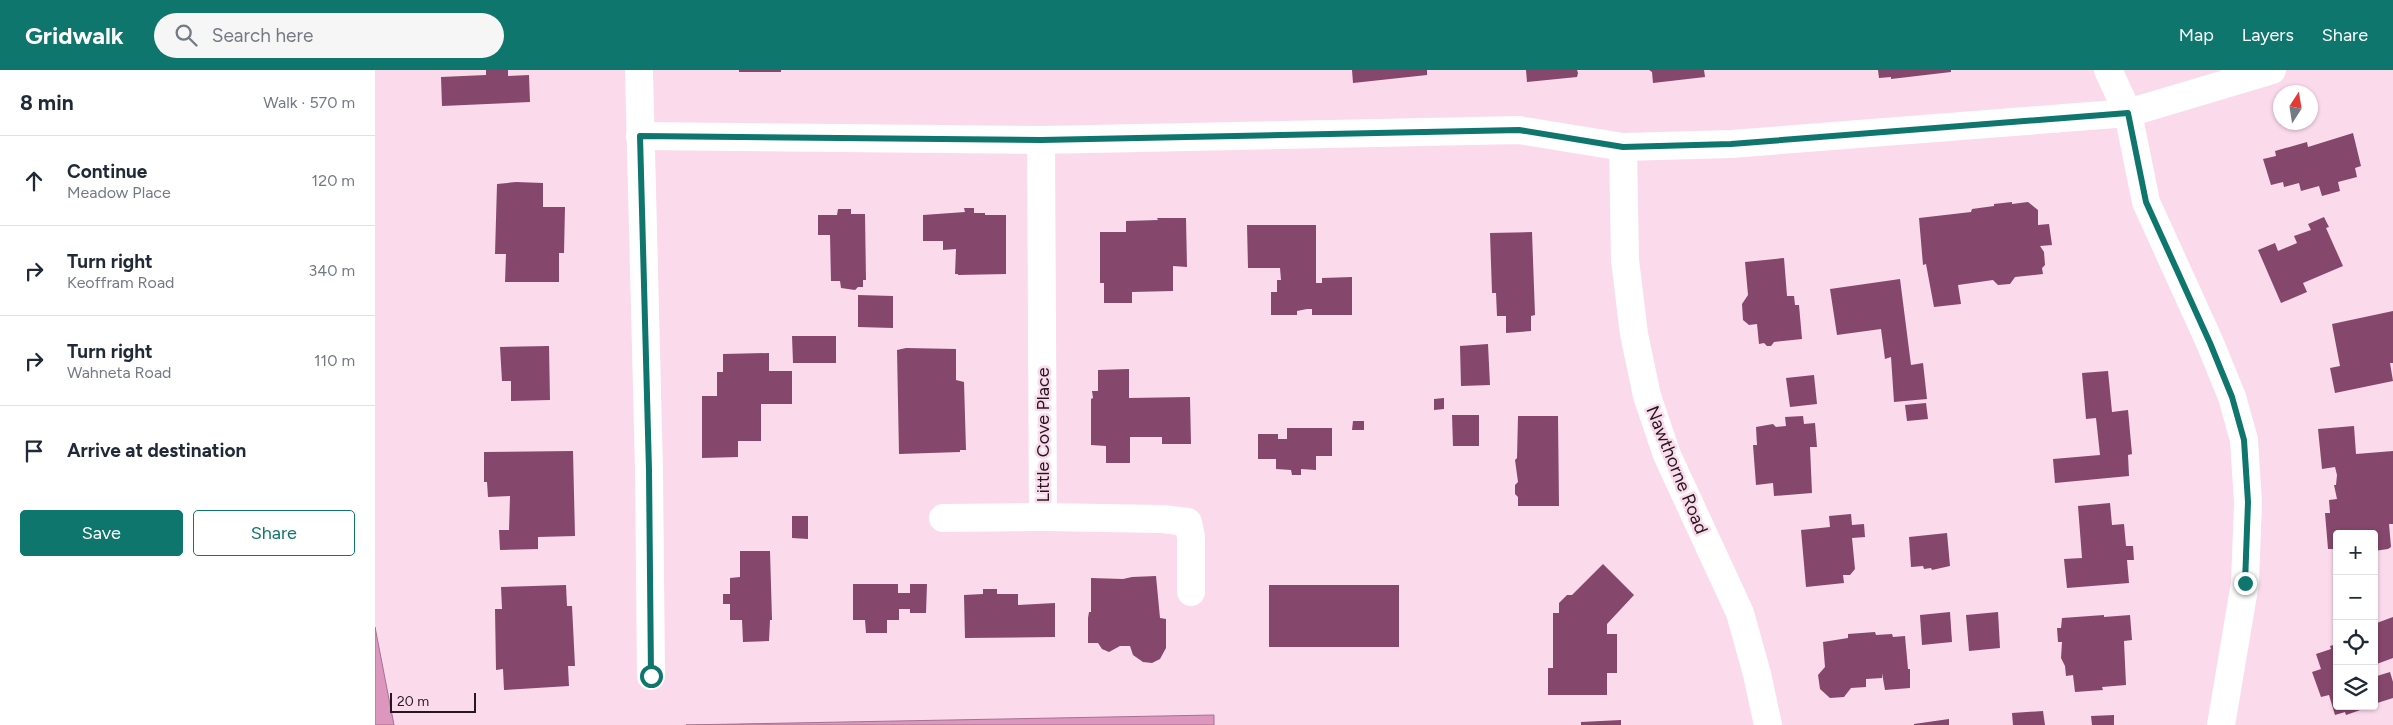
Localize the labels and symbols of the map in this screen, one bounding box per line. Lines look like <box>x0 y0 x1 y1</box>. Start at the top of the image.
north arrow <box>2273 85 2318 130</box>
street label: Little Cove Place <box>1032 367 1054 503</box>
street label: Nawthorne Road <box>1641 403 1713 537</box>
route end <box>2234 572 2257 595</box>
route start <box>640 665 663 688</box>
scale bar <box>390 690 476 713</box>

